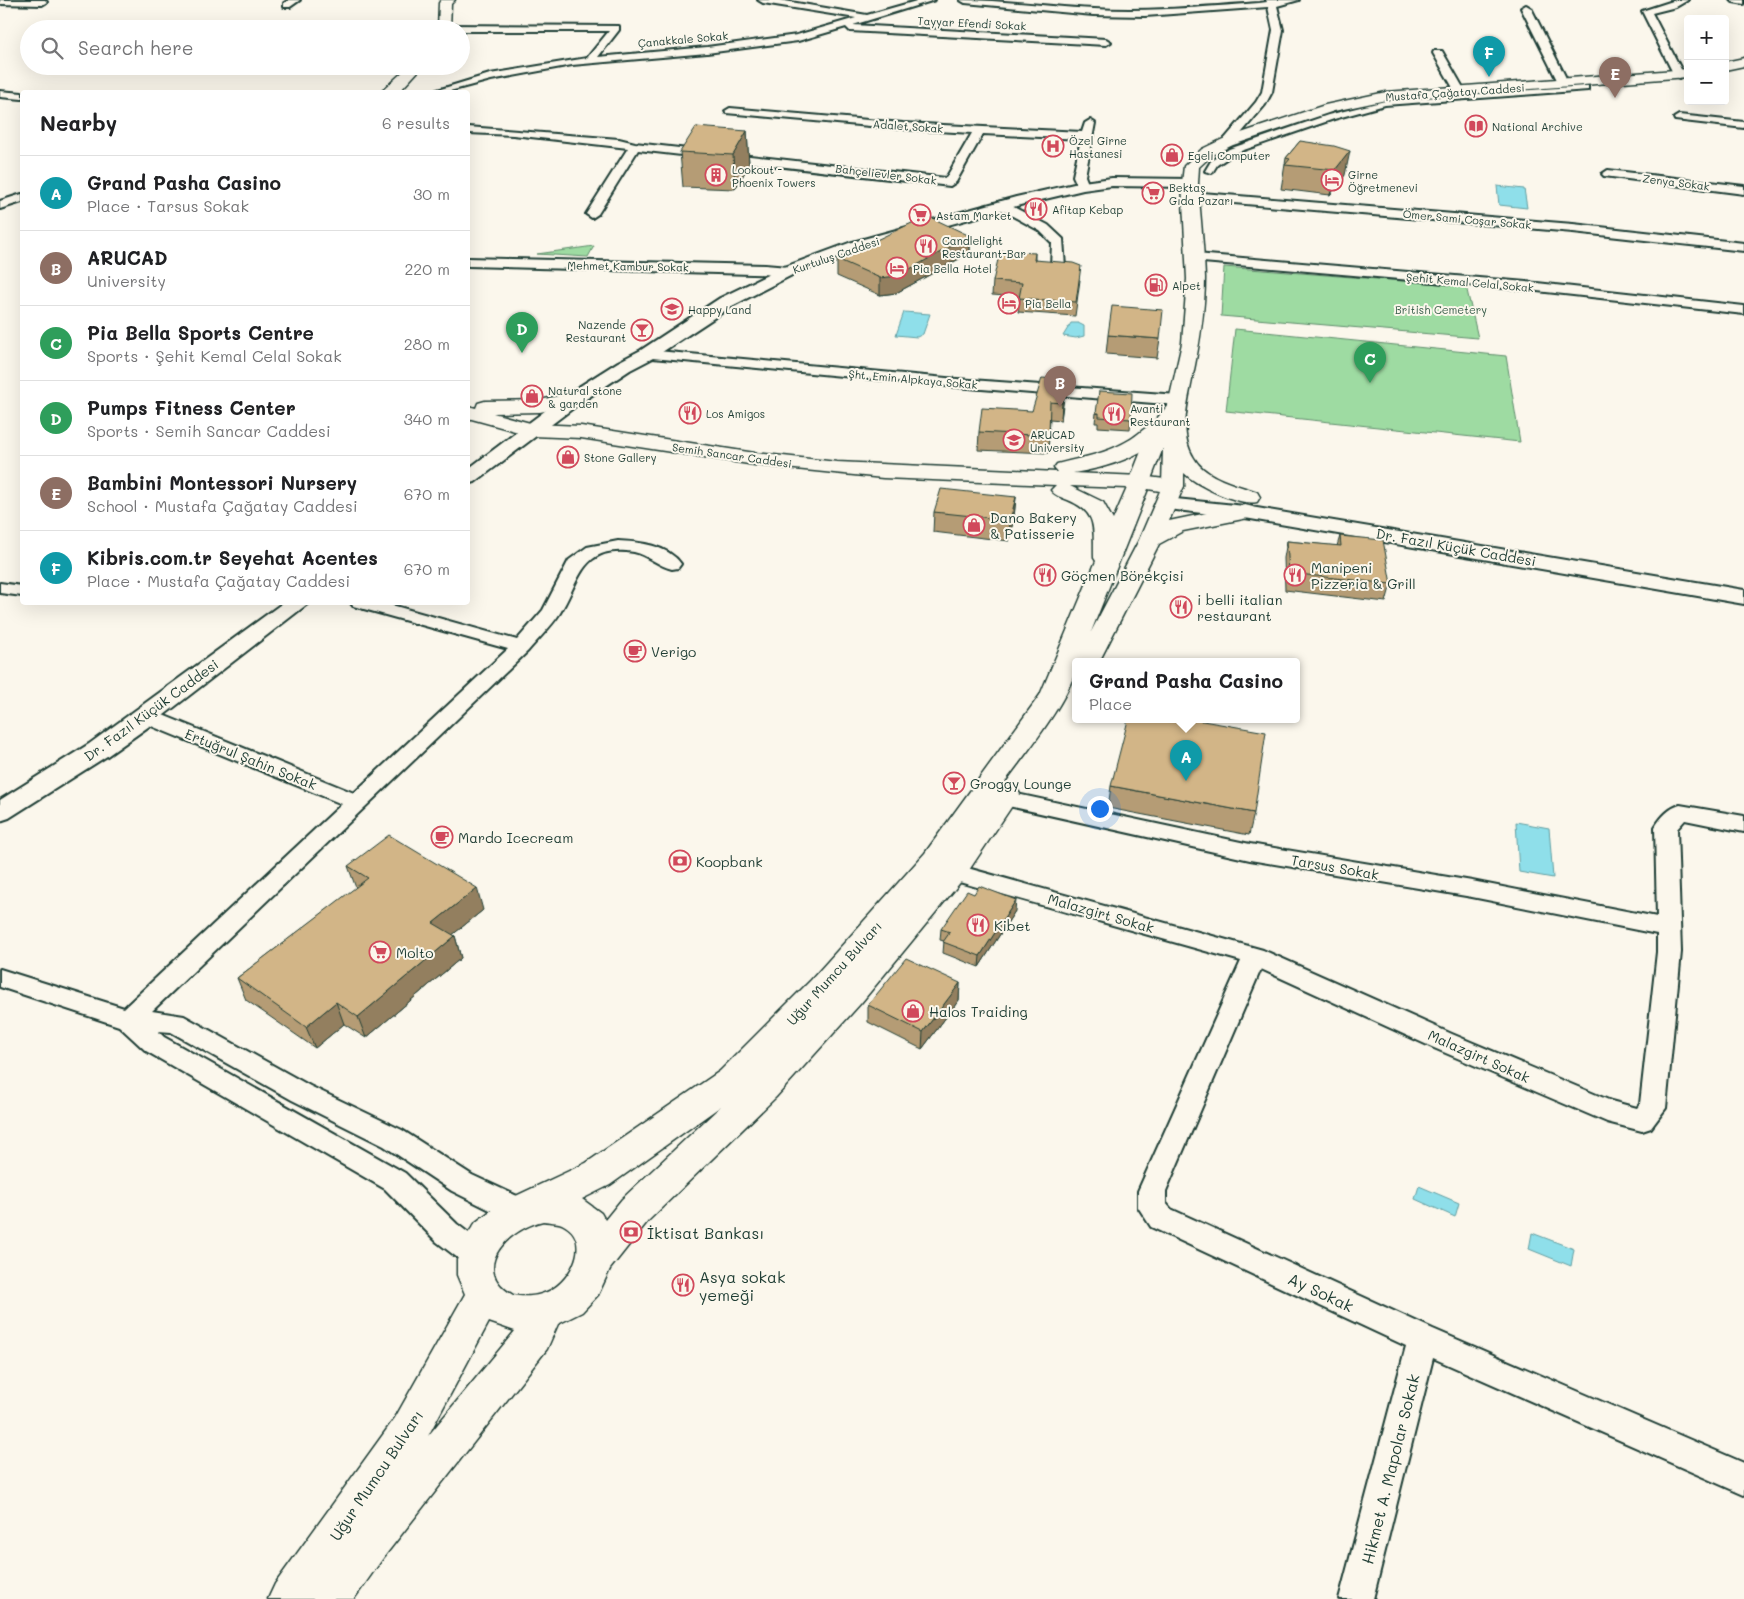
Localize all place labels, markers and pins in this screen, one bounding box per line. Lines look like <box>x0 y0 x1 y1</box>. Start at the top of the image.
pin: F <box>1473 36 1505 77</box>
pin: E <box>1599 57 1631 98</box>
library icon: National Archive <box>1464 114 1488 138</box>
place label: National Archive <box>1492 119 1583 134</box>
place label: Özel Girne Hastanesi <box>1069 133 1127 161</box>
hospital icon: Özel Girne Hastanesi <box>1041 134 1065 158</box>
shop icon: Egeli Computer <box>1160 143 1184 167</box>
place label: Egeli Computer <box>1188 148 1270 163</box>
place label: Lookout - Phoenix Towers <box>732 162 816 190</box>
building icon: Lookout - Phoenix Towers <box>704 163 728 187</box>
place label: Girne Öğretmenevi <box>1348 167 1418 195</box>
hotel icon: Girne Öğretmenevi <box>1320 168 1344 192</box>
place label: Bektaş Gıda Pazarı <box>1169 180 1233 208</box>
supermarket icon: Bektaş Gıda Pazarı <box>1141 181 1165 205</box>
restaurant icon: Afitap Kebap <box>1024 197 1048 221</box>
place label: Afitap Kebap <box>1052 202 1124 217</box>
supermarket icon: Astam Market <box>908 203 932 227</box>
place label: Astam Market <box>936 208 1012 223</box>
place label: Candlelight Restaurant-Bar <box>942 233 1026 261</box>
restaurant icon: Candlelight Restaurant-Bar <box>914 234 938 258</box>
hotel icon: Pia Bella Hotel <box>885 256 909 280</box>
place label: Pia Bella Hotel <box>913 261 992 276</box>
fuel station icon: Alpet <box>1144 273 1168 297</box>
place label: Alpet <box>1172 278 1201 293</box>
hotel icon: Pia Bella <box>997 291 1021 315</box>
place label: Pia Bella <box>1025 296 1072 311</box>
school or university icon: Happy Land <box>660 297 684 321</box>
place label: Happy Land <box>688 302 751 317</box>
pin: D <box>506 312 538 353</box>
place label: Nazende Restaurant <box>566 317 626 345</box>
bar icon: Nazende Restaurant <box>630 318 654 342</box>
pin: C <box>1354 342 1386 383</box>
pin: B <box>1044 366 1076 407</box>
place label: Natural stone & garden <box>548 383 622 411</box>
shop icon: Natural stone & garden <box>520 384 544 408</box>
restaurant icon: Los Amigos <box>678 401 702 425</box>
place label: Avanti Restaurant <box>1130 401 1190 429</box>
restaurant icon: Avanti Restaurant <box>1102 402 1126 426</box>
place label: Los Amigos <box>706 406 765 421</box>
place label: ARUCAD University <box>1030 427 1084 455</box>
school or university icon: ARUCAD University <box>1002 428 1026 452</box>
shop icon: Stone Gallery <box>556 445 580 469</box>
place label: Stone Gallery <box>584 450 657 465</box>
place label: Dano Bakery & Patisserie <box>990 508 1077 543</box>
shop icon: Dano Bakery & Patisserie <box>962 513 986 537</box>
place label: Manipeni Pizzeria & Grill <box>1311 558 1416 593</box>
restaurant icon: Göçmen Börekçisi <box>1033 563 1057 587</box>
restaurant icon: Manipeni Pizzeria & Grill <box>1283 563 1307 587</box>
place label: Göçmen Börekçisi <box>1061 566 1184 585</box>
place label: i belli italian restaurant <box>1197 590 1283 625</box>
restaurant icon: i belli italian restaurant <box>1169 595 1193 619</box>
cafe icon: Verigo <box>623 639 647 663</box>
place label: Verigo <box>651 642 696 661</box>
pin: A <box>1170 740 1202 781</box>
bar icon: Groggy Lounge <box>942 771 966 795</box>
place label: Groggy Lounge <box>970 774 1072 793</box>
cafe icon: Mardo Icecream <box>430 825 454 849</box>
place label: Mardo Icecream <box>458 828 573 847</box>
bank icon: Koopbank <box>668 849 692 873</box>
place label: Koopbank <box>696 852 763 871</box>
restaurant icon: Kibet <box>966 913 990 937</box>
place label: Kibet <box>994 916 1031 935</box>
supermarket icon: Molto <box>368 940 392 964</box>
place label: Molto <box>396 943 433 962</box>
shop icon: Halos Traiding <box>901 999 925 1023</box>
place label: Halos Traiding <box>929 1002 1028 1021</box>
bank icon: İktisat Bankası <box>619 1220 643 1244</box>
place label: İktisat Bankası <box>647 1222 764 1243</box>
place label: Asya sokak yemeği <box>699 1266 786 1305</box>
restaurant icon: Asya sokak yemeği <box>671 1273 695 1297</box>

